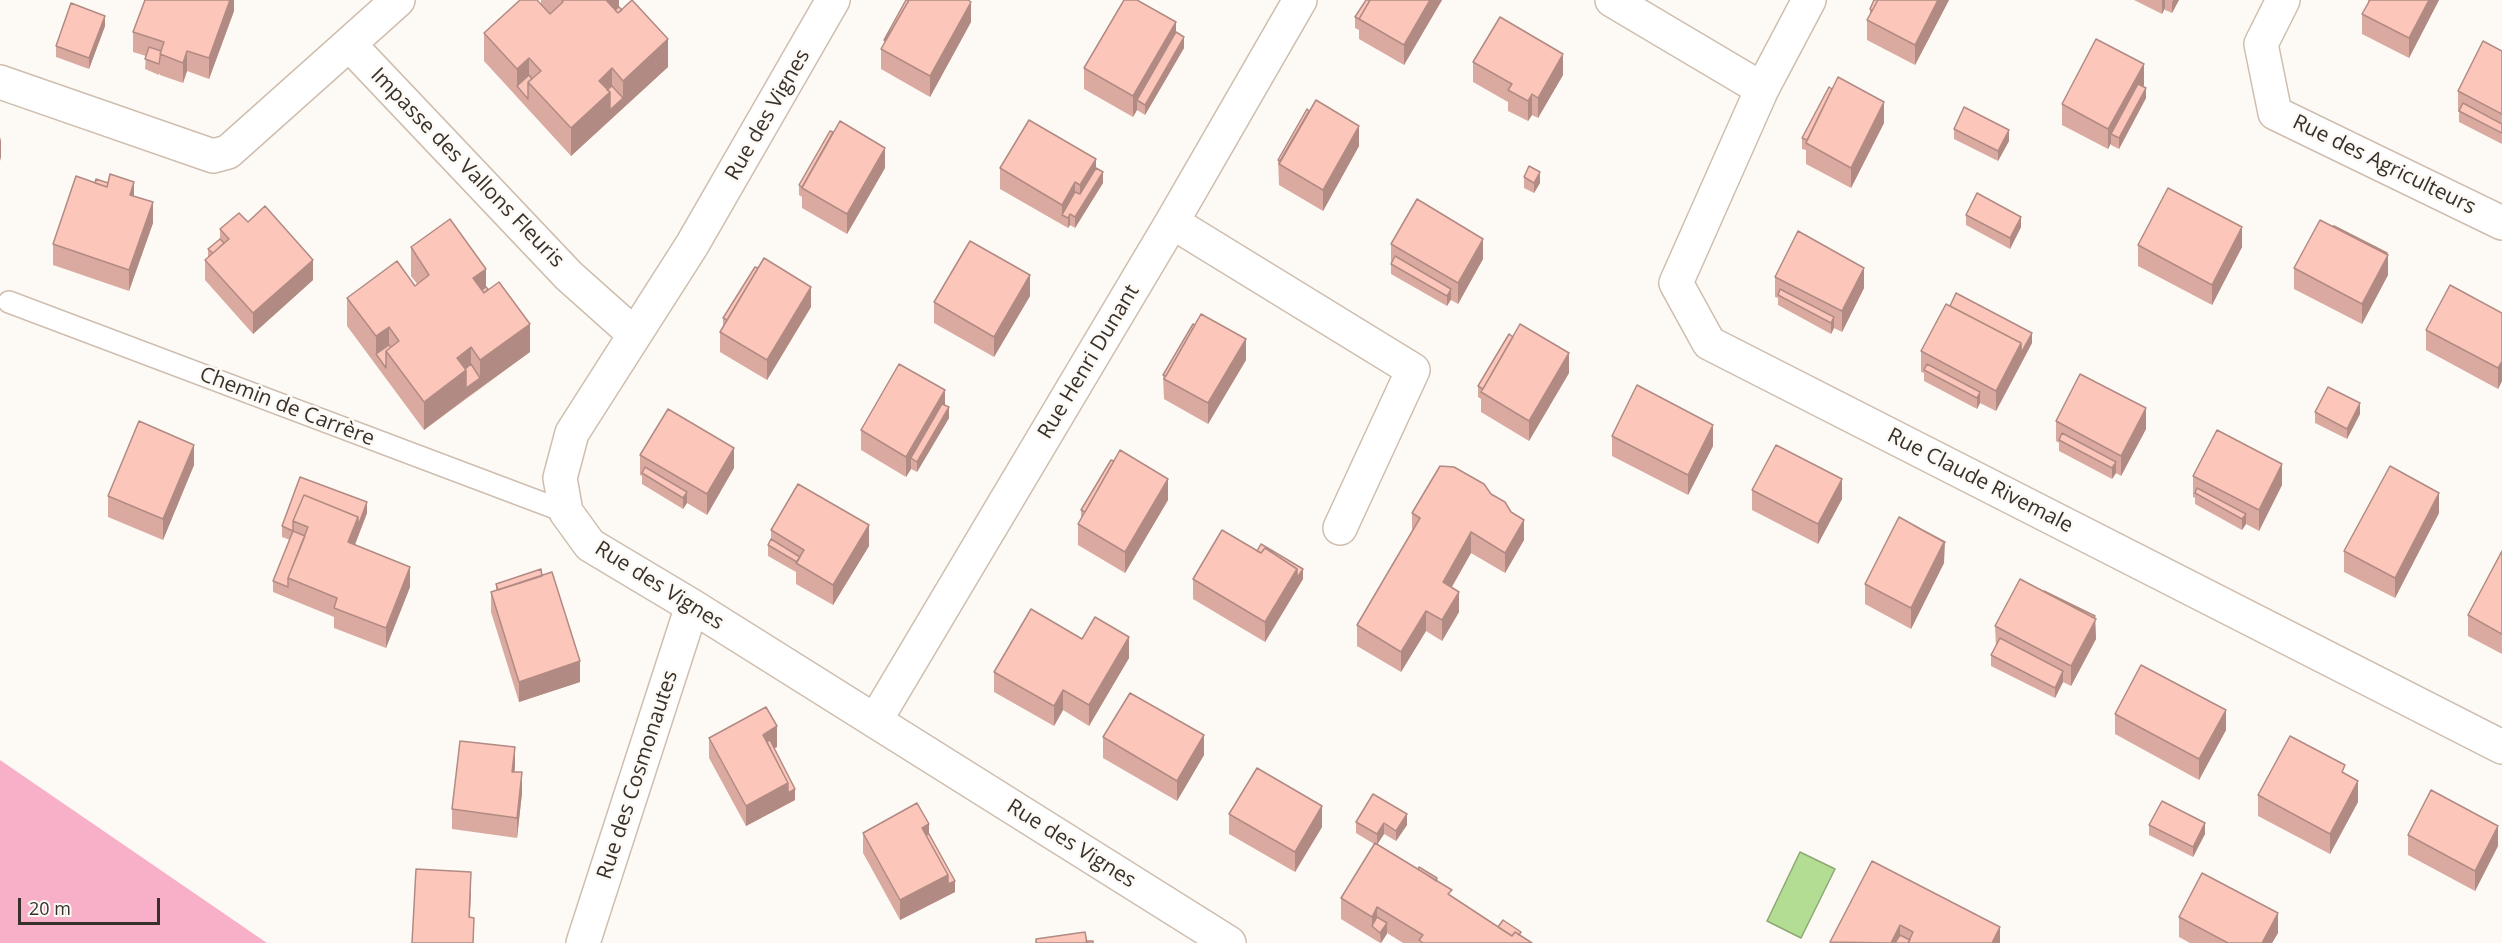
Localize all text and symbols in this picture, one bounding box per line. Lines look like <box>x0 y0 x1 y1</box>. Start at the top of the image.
street label: Rue des Vignes <box>720 45 816 185</box>
street label: Impasse des Vallons Fleuris <box>365 63 569 273</box>
street label: Rue des Agriculteurs <box>2288 110 2480 220</box>
street label: Rue Henri Dunant <box>1033 280 1145 444</box>
street label: Chemin de Carrère <box>196 362 378 452</box>
street label: Rue Claude Rivemale <box>1883 423 2077 539</box>
street label: Rue des Vignes <box>590 536 728 636</box>
street label: Rue des Cosmonautes <box>592 668 684 882</box>
street label: Rue des Vignes <box>1002 794 1140 894</box>
scale bar <box>21 886 164 924</box>
text: 20 m <box>29 896 71 920</box>

